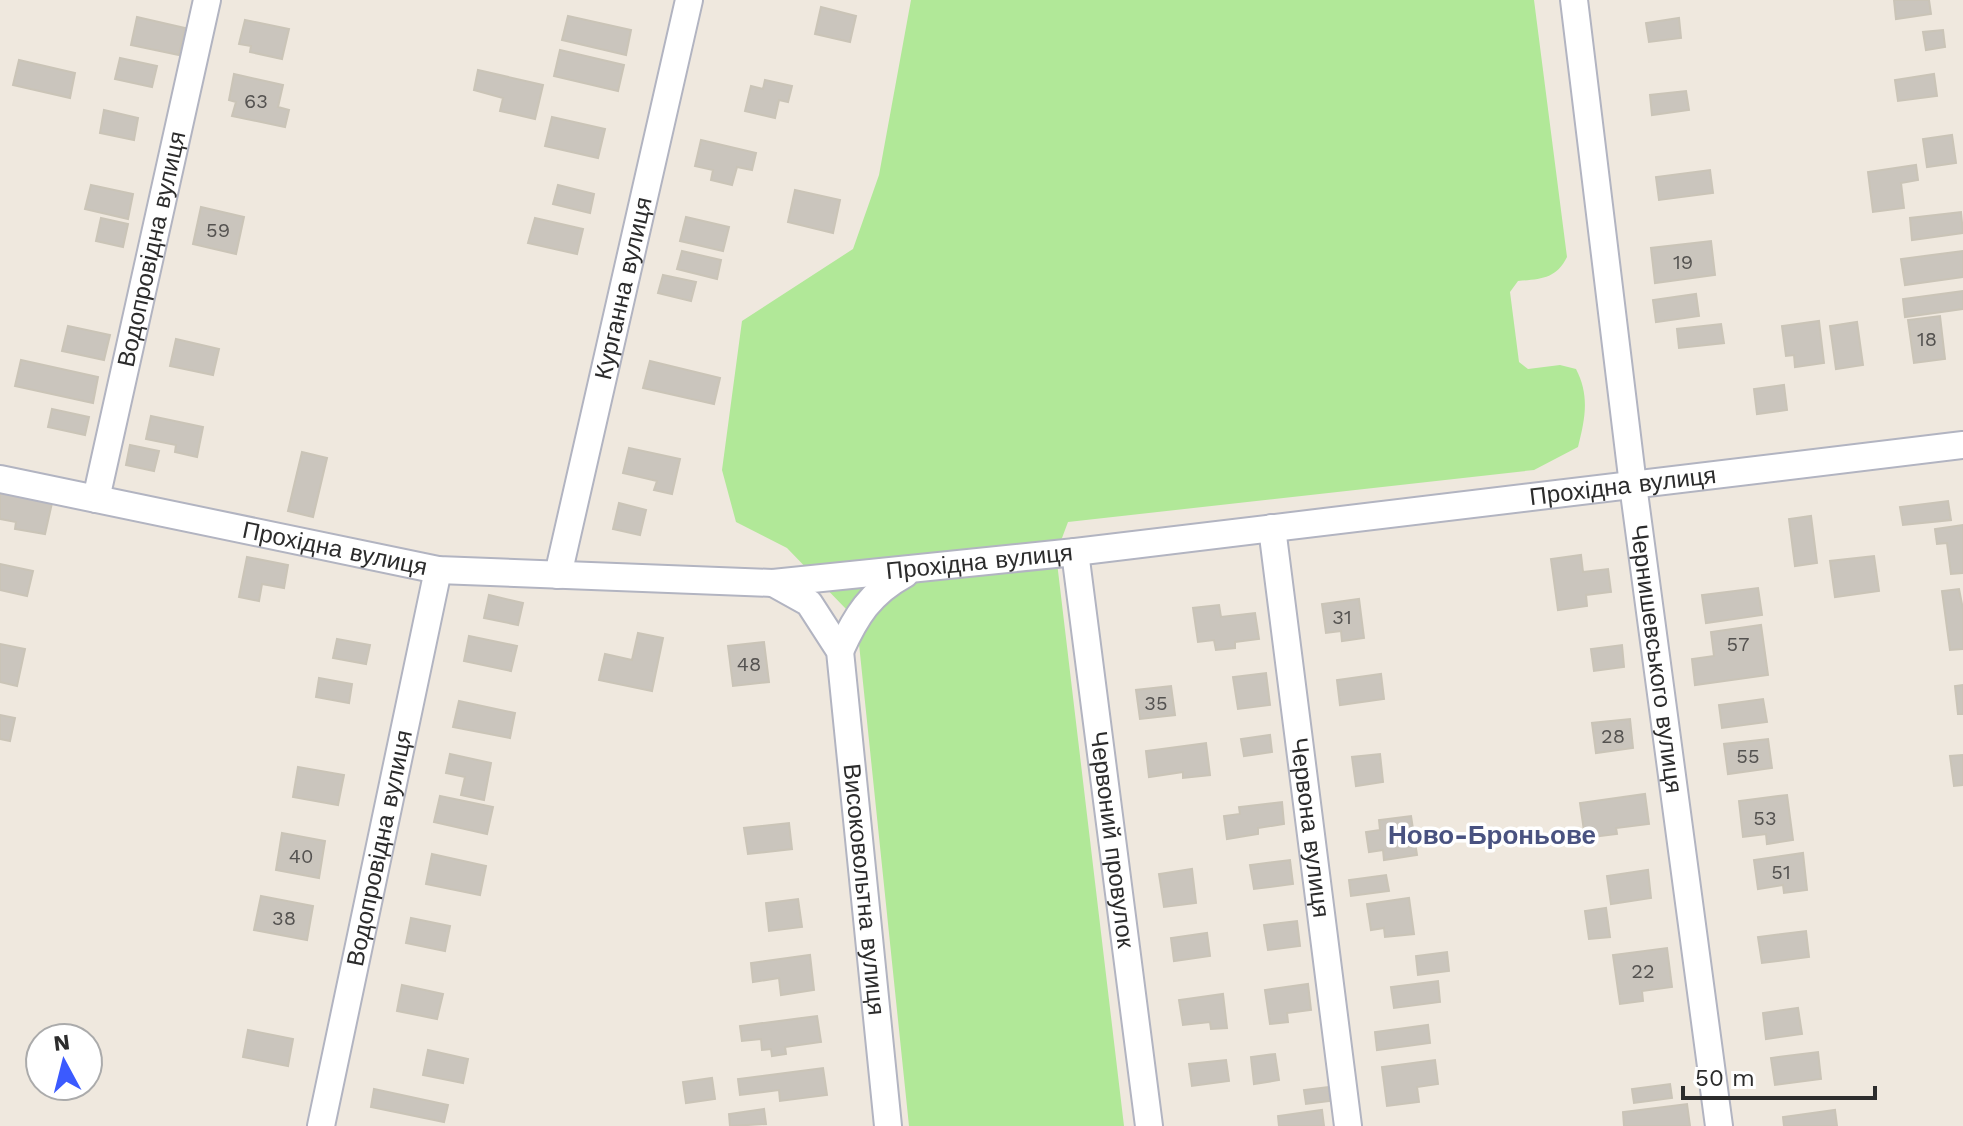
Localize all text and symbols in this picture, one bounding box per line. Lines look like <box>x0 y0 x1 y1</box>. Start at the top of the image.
house number: 63 <box>244 89 268 113</box>
street label: Водопровідна вулиця <box>112 129 191 370</box>
street label: Курганна вулиця <box>589 194 658 382</box>
house number: 59 <box>206 218 230 242</box>
house number: 19 <box>1673 250 1693 274</box>
house number: 18 <box>1917 327 1937 351</box>
street label: Прохідна вулиця <box>1528 461 1718 511</box>
street label: Прохідна вулиця <box>240 516 430 581</box>
street label: Чернишевського вулиця <box>1624 523 1688 795</box>
street label: Прохідна вулиця <box>884 538 1074 585</box>
house number: 31 <box>1332 605 1352 629</box>
house number: 57 <box>1727 632 1749 656</box>
house number: 48 <box>737 652 761 676</box>
house number: 35 <box>1144 691 1168 715</box>
house number: 28 <box>1601 724 1625 748</box>
street label: Водопровідна вулиця <box>341 727 418 969</box>
street label: Червоний провулок <box>1084 730 1140 950</box>
street label: Червона вулиця <box>1285 736 1335 919</box>
house number: 55 <box>1736 744 1760 768</box>
street label: Високовольтна вулиця <box>837 762 891 1017</box>
house number: 53 <box>1753 806 1777 830</box>
district label: Ново-Броньове <box>1388 820 1596 850</box>
house number: 40 <box>289 844 313 868</box>
house number: 51 <box>1771 860 1791 884</box>
house number: 38 <box>272 906 296 930</box>
house number: 22 <box>1631 959 1655 983</box>
north arrow <box>24 1022 104 1102</box>
text: N <box>52 1029 71 1056</box>
scale bar <box>1683 1050 1875 1100</box>
text: 50 m <box>1695 1064 1755 1092</box>

